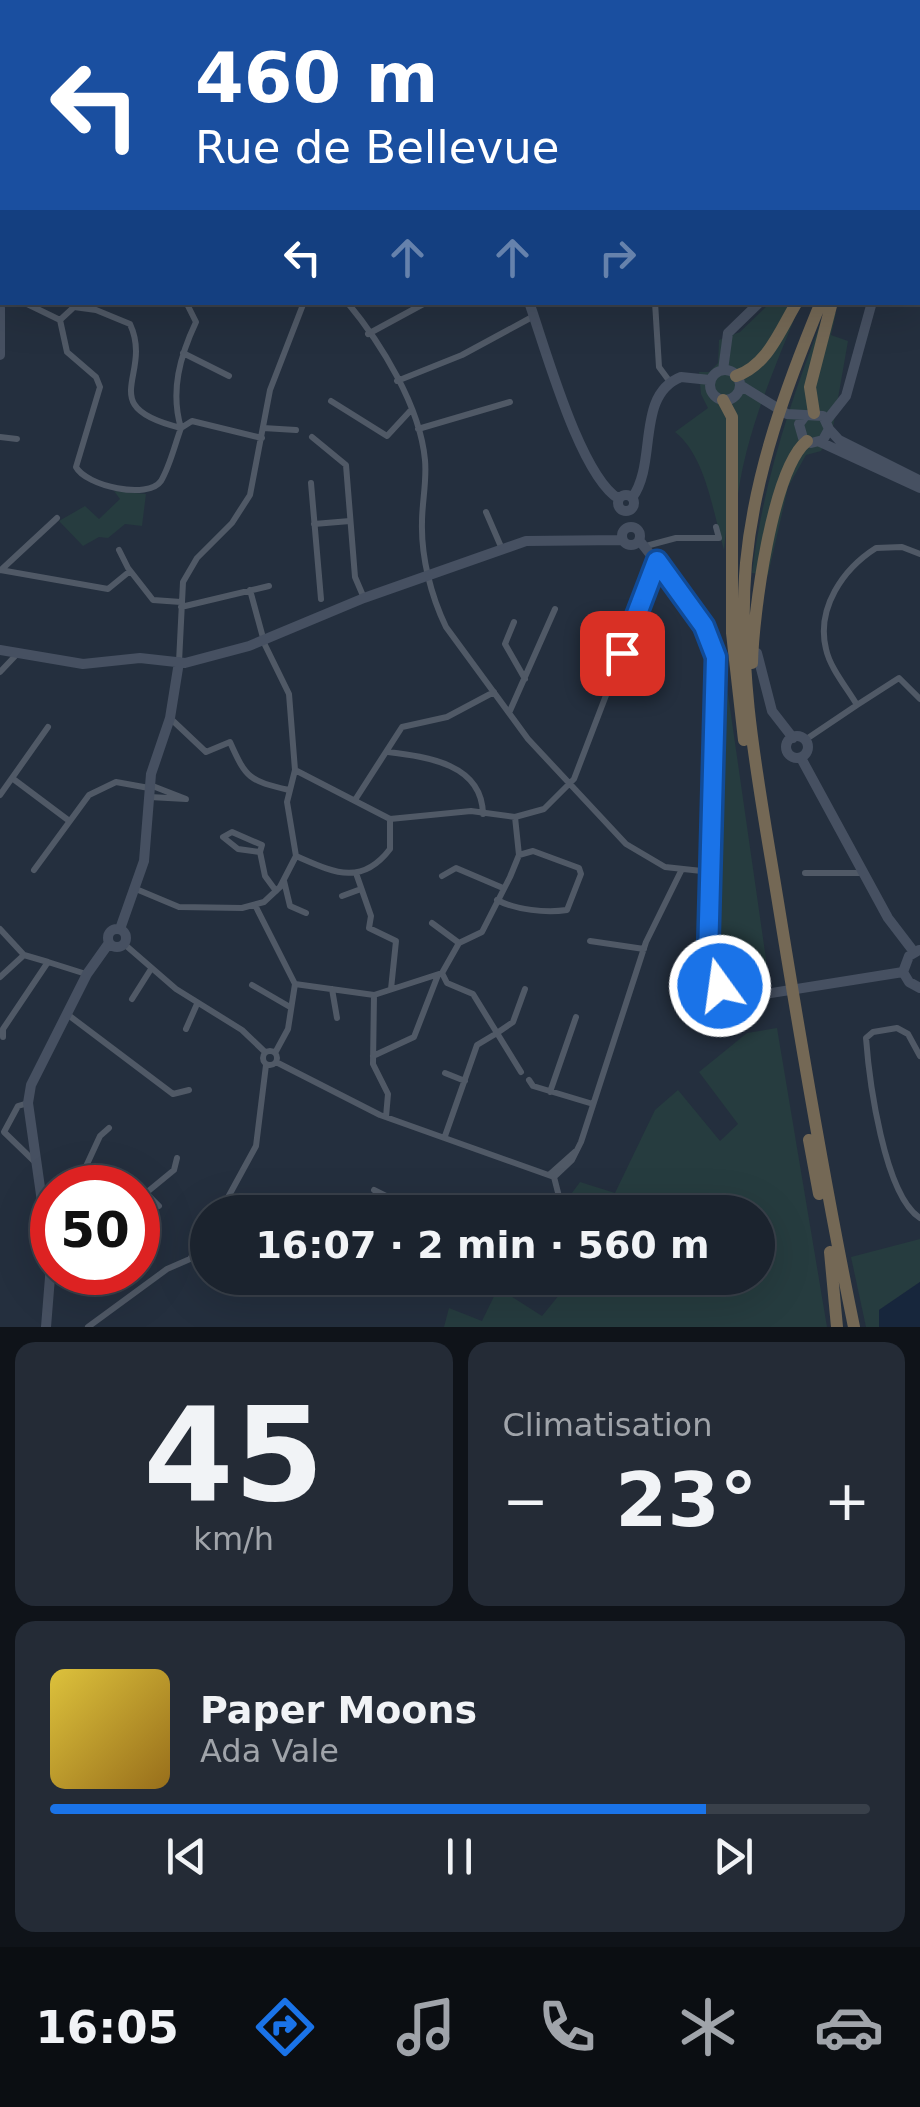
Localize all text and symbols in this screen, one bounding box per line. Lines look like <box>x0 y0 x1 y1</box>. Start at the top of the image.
text: 460 m <box>195 37 438 119</box>
icon: left <box>30 40 160 170</box>
text: Rue de Bellevue <box>195 121 559 174</box>
icon: left <box>275 230 330 285</box>
icon: ahead <box>380 230 435 285</box>
icon: ahead <box>485 230 540 285</box>
icon: right <box>590 230 645 285</box>
pin <box>580 611 665 696</box>
icon: arrive <box>595 626 650 681</box>
position arrow <box>668 934 772 1038</box>
speed limit sign: 50 <box>30 1165 160 1295</box>
text: 16:07 · 2 min · 560 m <box>255 1223 710 1267</box>
text: 45 <box>143 1379 324 1531</box>
text: Climatisation <box>503 1406 712 1444</box>
text: 23° <box>615 1456 757 1544</box>
text: − <box>503 1469 549 1533</box>
text: + <box>824 1469 870 1533</box>
text: km/h <box>193 1520 274 1558</box>
text: Paper Moons <box>200 1688 477 1732</box>
text: Ada Vale <box>200 1732 339 1770</box>
icon: previous <box>159 1829 214 1884</box>
icon: pause <box>432 1829 487 1884</box>
icon: next <box>706 1829 761 1884</box>
icon: directions <box>250 1992 320 2062</box>
icon: music <box>391 1992 461 2062</box>
icon: phone <box>532 1992 602 2062</box>
icon: climate <box>673 1992 743 2062</box>
icon: car <box>814 1992 884 2062</box>
text: 16:05 <box>36 2001 179 2054</box>

